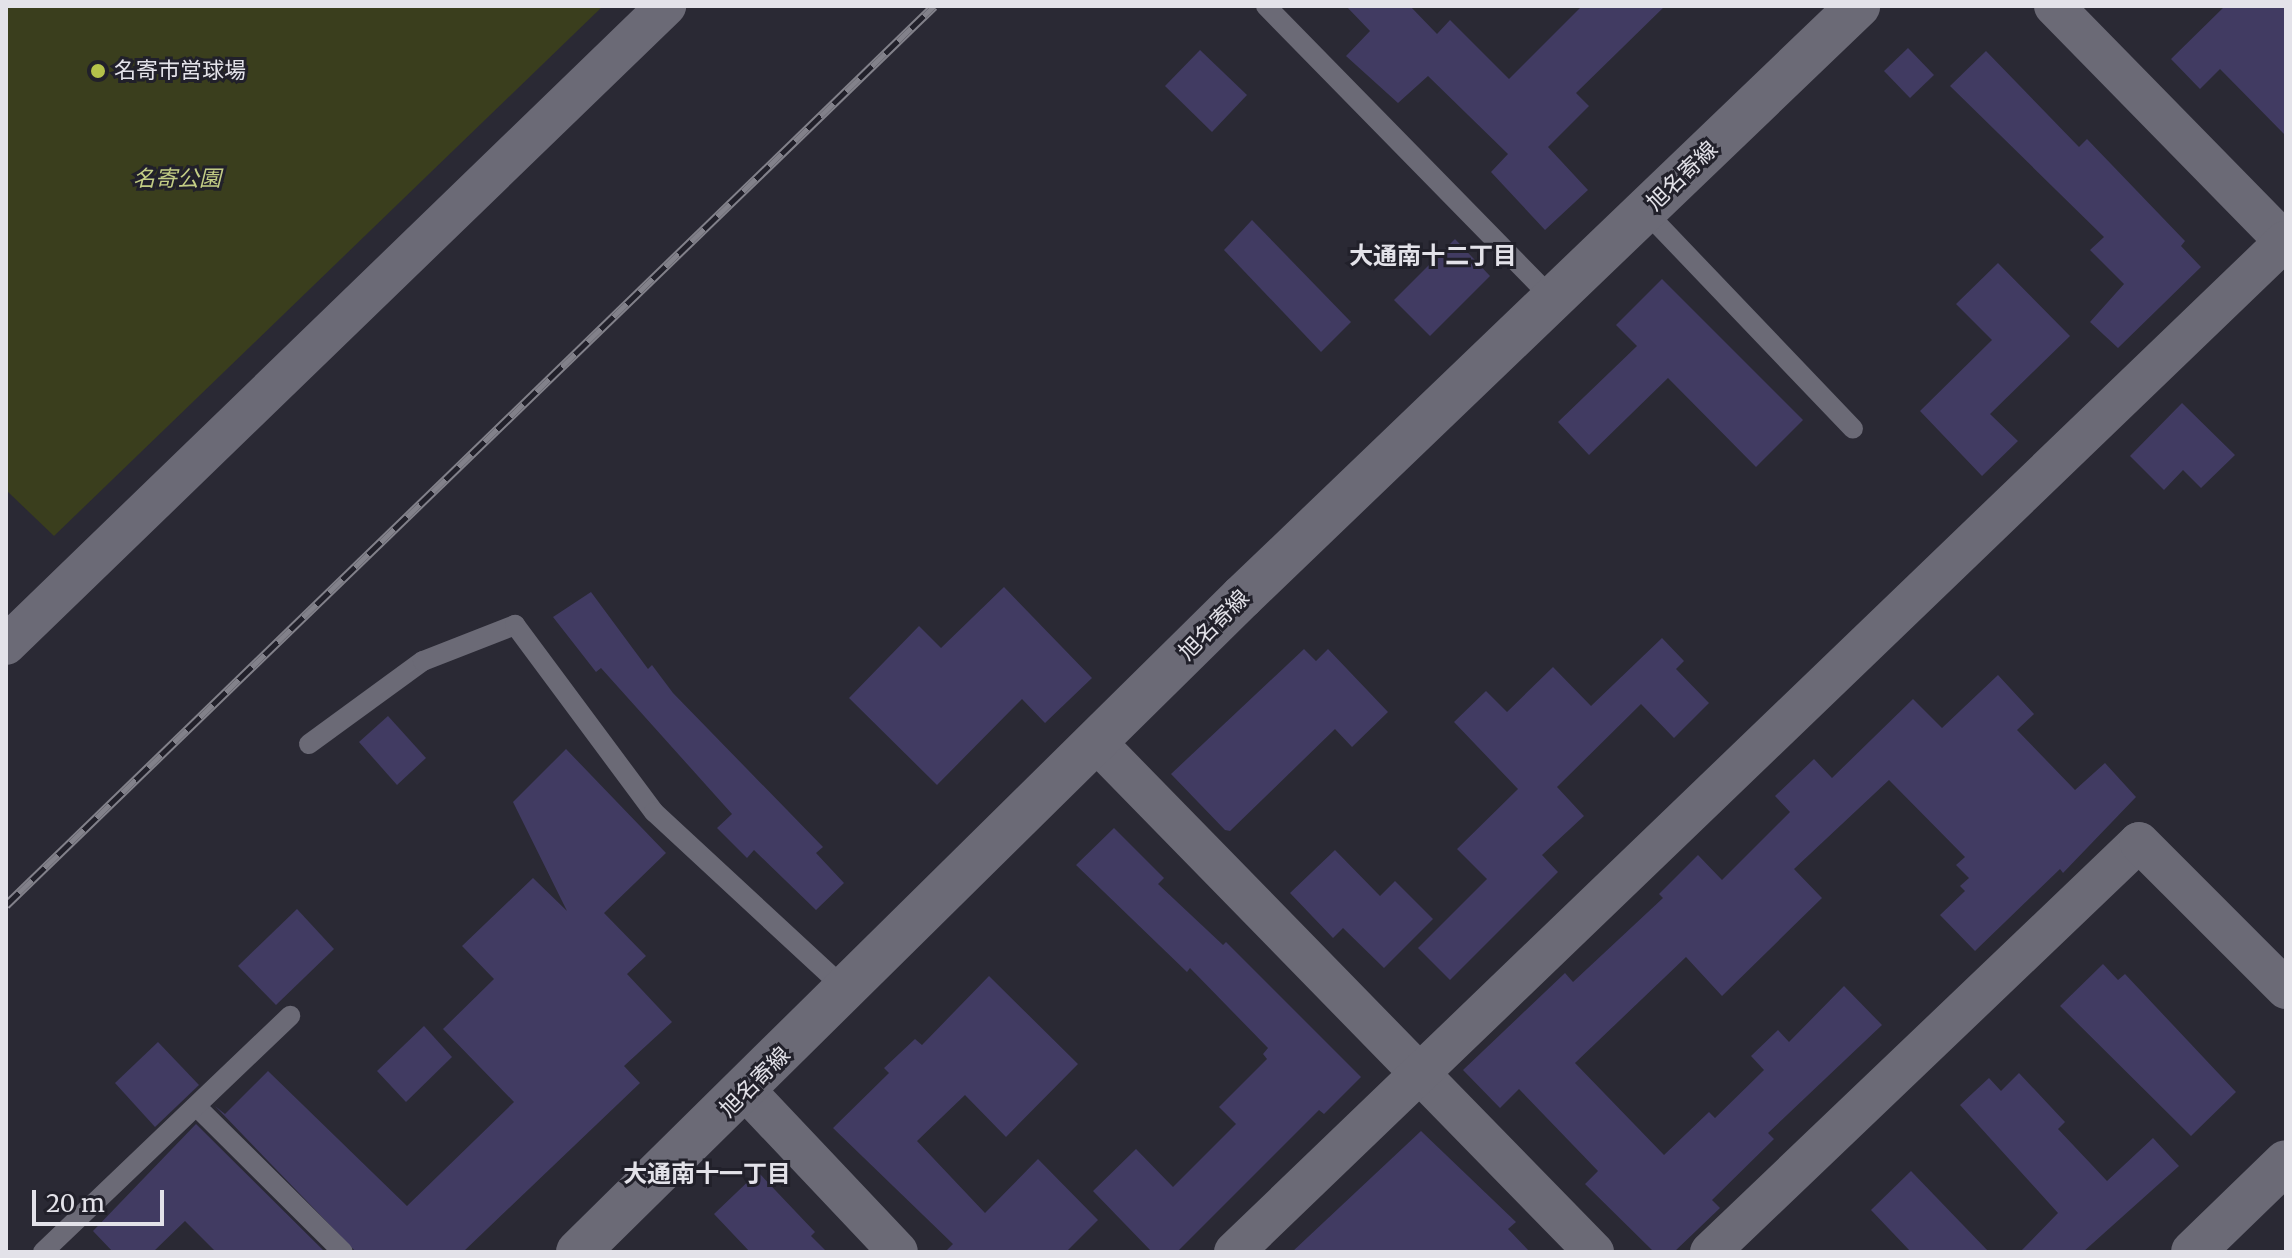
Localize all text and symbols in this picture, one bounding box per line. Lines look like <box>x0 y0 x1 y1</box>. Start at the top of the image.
place label: 名寄市営球場 <box>114 58 246 84</box>
marker: 名寄市営球場 <box>89 62 107 80</box>
street label: 旭名寄線 <box>1641 136 1723 216</box>
park label: 名寄公園 <box>133 166 221 192</box>
district label: 大通南十二丁目 <box>1349 242 1517 270</box>
street label: 旭名寄線 <box>1174 585 1254 665</box>
street label: 旭名寄線 <box>715 1042 795 1122</box>
district label: 大通南十一丁目 <box>623 1160 791 1188</box>
scale bar <box>36 1174 168 1224</box>
text: 20 m <box>46 1188 105 1219</box>

